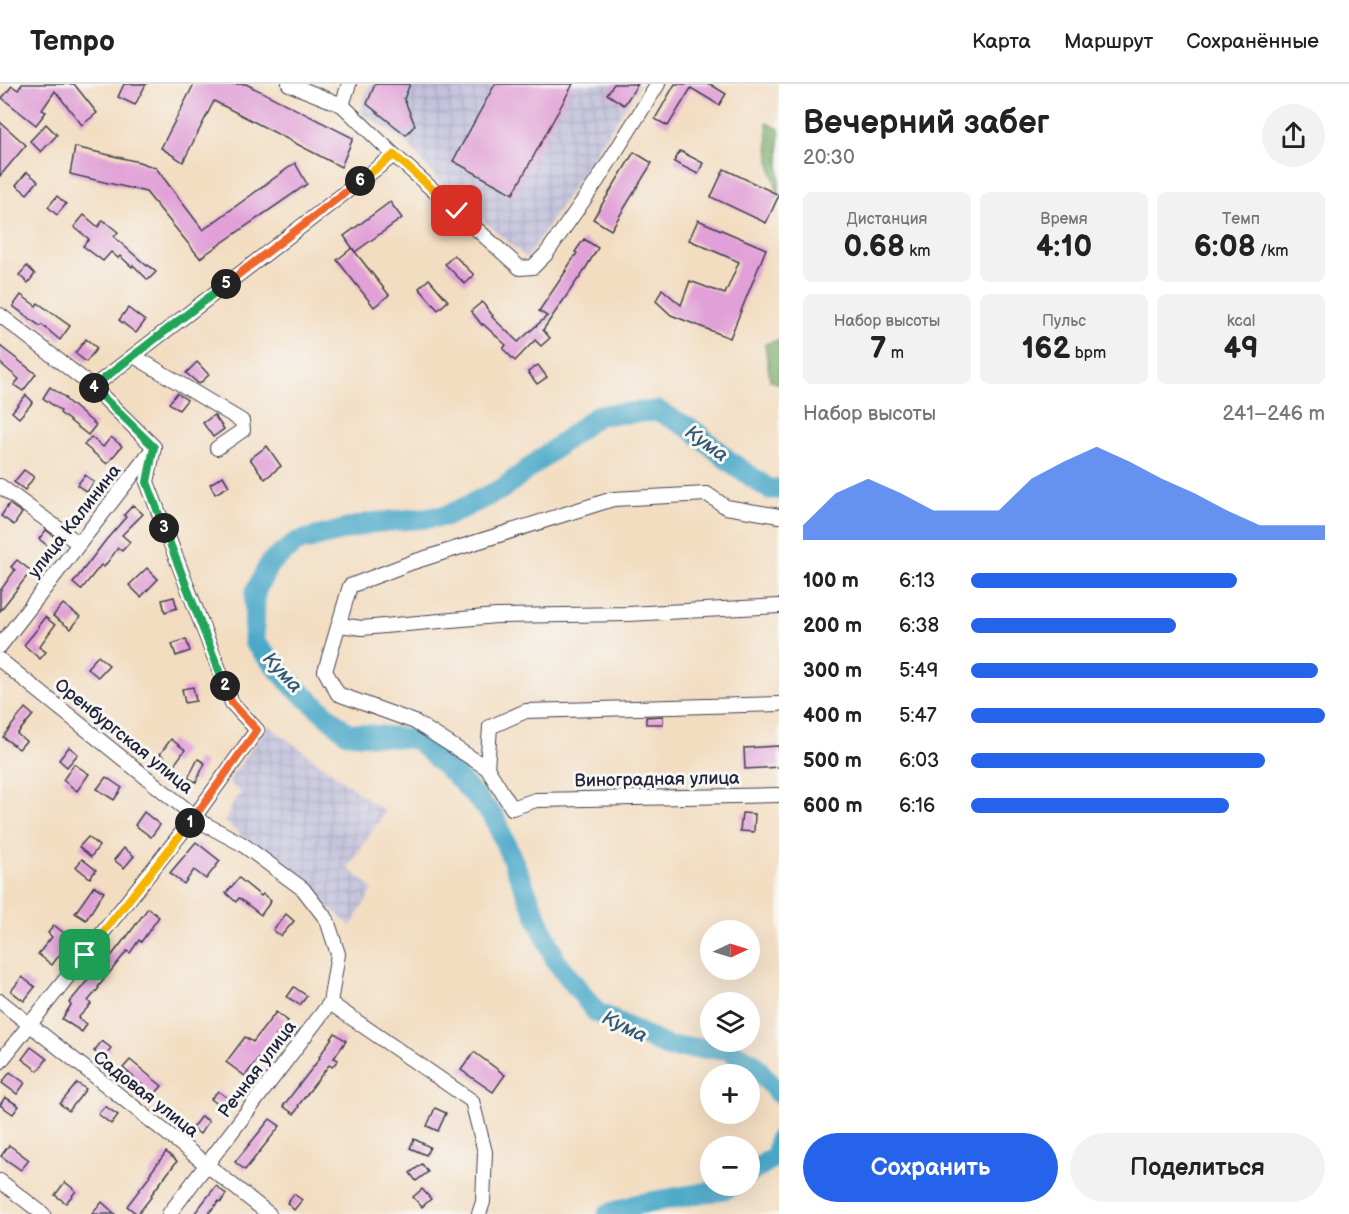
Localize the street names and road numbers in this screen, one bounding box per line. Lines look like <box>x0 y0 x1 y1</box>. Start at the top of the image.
street label: улица Калинина <box>24 460 125 582</box>
street label: Оренбургская улица <box>50 674 197 799</box>
street label: Виноградная улица <box>574 768 740 791</box>
street label: Речная улица <box>214 1016 301 1122</box>
street label: Садовая улица <box>89 1047 203 1142</box>

